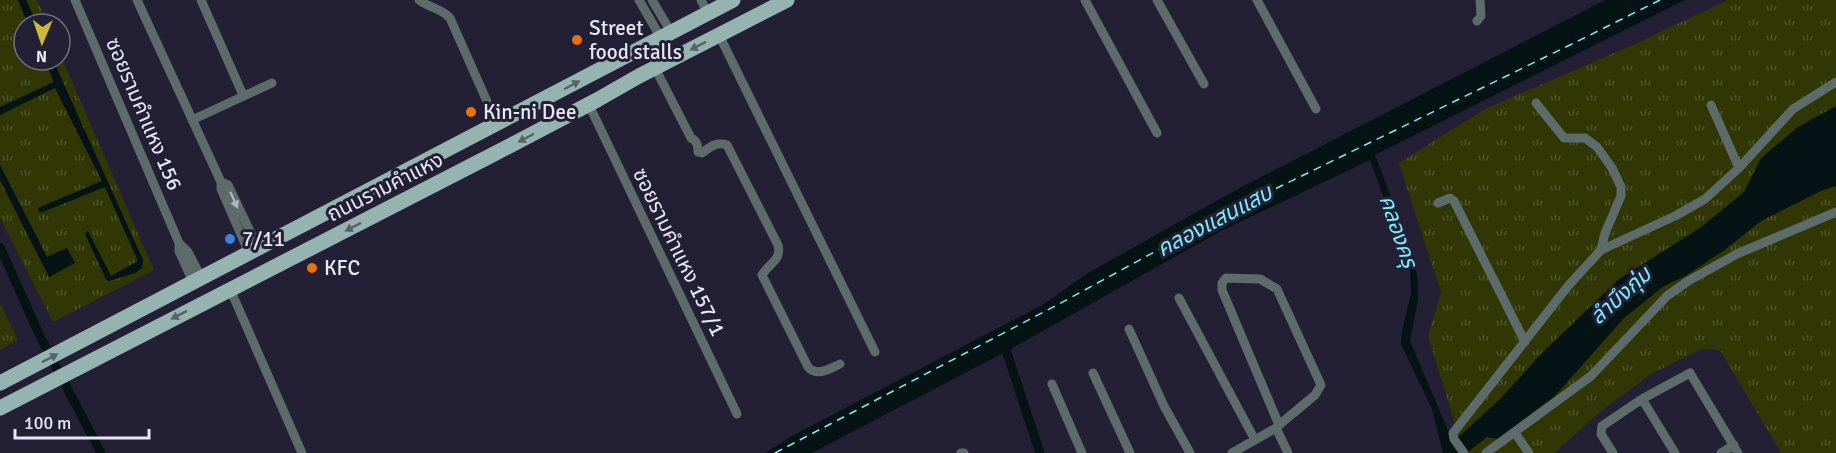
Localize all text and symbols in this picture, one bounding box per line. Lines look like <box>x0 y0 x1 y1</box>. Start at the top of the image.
north arrow <box>12 12 72 72</box>
place label: Street food stalls <box>589 15 682 65</box>
marker: Street food stalls <box>570 33 584 47</box>
street label: ซอยรามคำแหง 156 <box>100 34 188 194</box>
one-way arrow <box>689 41 706 51</box>
text: N <box>36 46 47 66</box>
one-way arrow <box>563 80 580 90</box>
place label: Kin-ni Dee <box>483 99 576 125</box>
marker: Kin-ni Dee <box>464 105 478 119</box>
one-way arrow <box>517 133 534 143</box>
street label: ถนนรามคำแหง <box>323 147 447 227</box>
street label: ซอยรามคำแหง 157/1 <box>627 164 731 340</box>
water label: คลองแสนแสบ <box>1152 178 1278 262</box>
one-way arrow <box>230 191 239 208</box>
water label: คลองครุ <box>1374 191 1424 273</box>
one-way arrow <box>344 222 361 232</box>
place label: 7/11 <box>242 226 285 252</box>
marker: 7/11 <box>223 232 237 246</box>
place label: KFC <box>324 255 360 281</box>
water label: ลำบึงกุ่ม <box>1584 260 1658 330</box>
marker: KFC <box>305 261 319 275</box>
one-way arrow <box>170 310 188 320</box>
one-way arrow <box>41 353 58 362</box>
scale bar <box>15 402 148 440</box>
text: 100 m <box>24 412 71 434</box>

